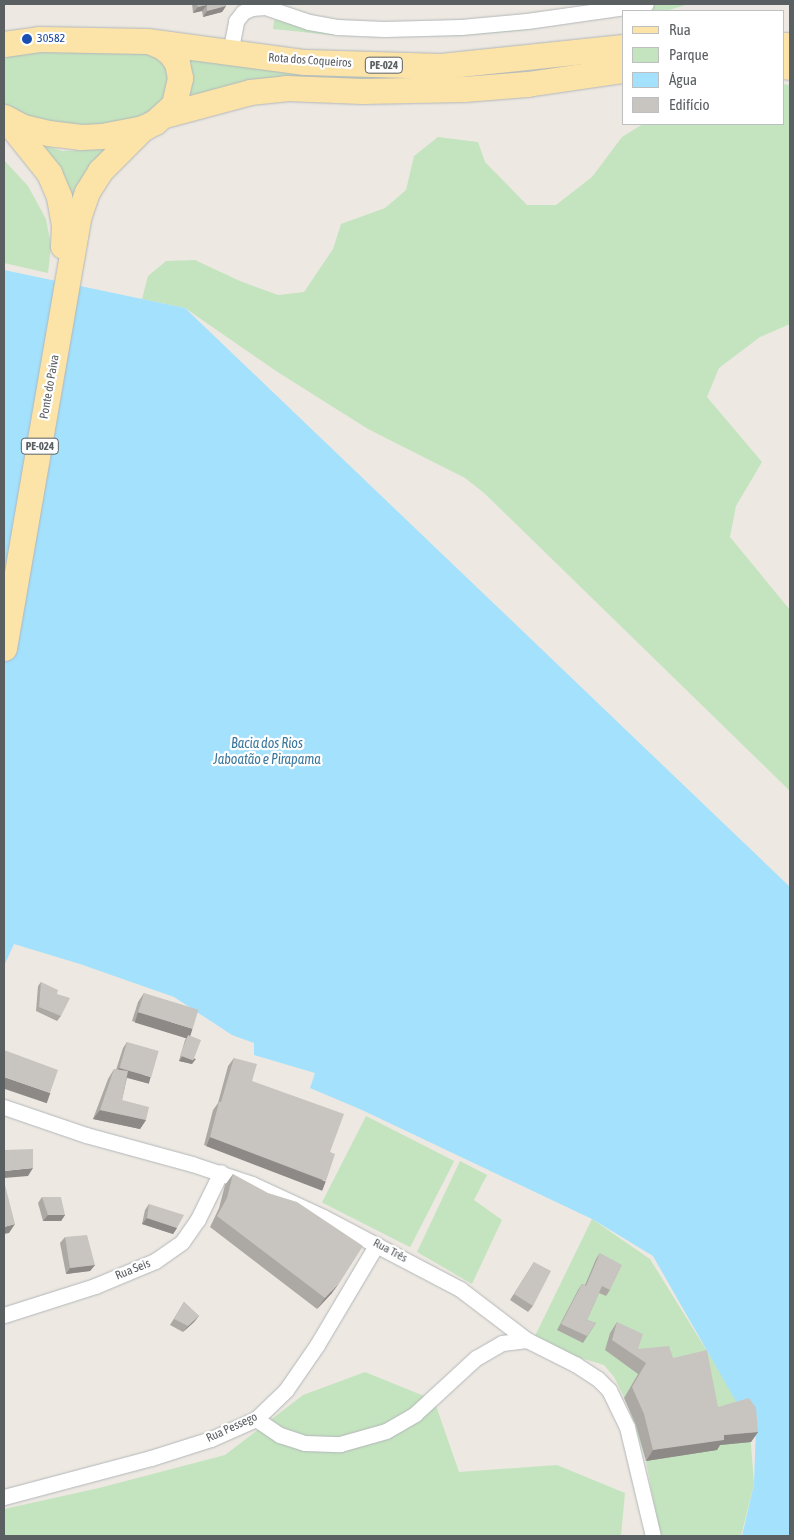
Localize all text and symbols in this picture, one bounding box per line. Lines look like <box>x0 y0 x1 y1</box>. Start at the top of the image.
legend <box>622 10 784 125</box>
text: Rua <box>669 21 691 38</box>
place label: 30582 <box>37 32 65 46</box>
marker: 30582 <box>21 33 33 45</box>
text: Parque <box>669 46 709 63</box>
street label: Rota dos Coqueiros <box>268 51 352 71</box>
road number: PE-024 <box>364 56 404 74</box>
text: Água <box>669 71 697 88</box>
text: Edifício <box>669 96 710 113</box>
street label: Ponte do Paiva <box>37 354 63 420</box>
road number: PE-024 <box>20 438 60 454</box>
water label: Bacia dos Rios Jaboatão e Pirapama <box>213 735 321 768</box>
street label: Rua Três <box>370 1236 410 1266</box>
street label: Rua Seis <box>113 1256 153 1284</box>
street label: Rua Pessego <box>204 1410 260 1446</box>

